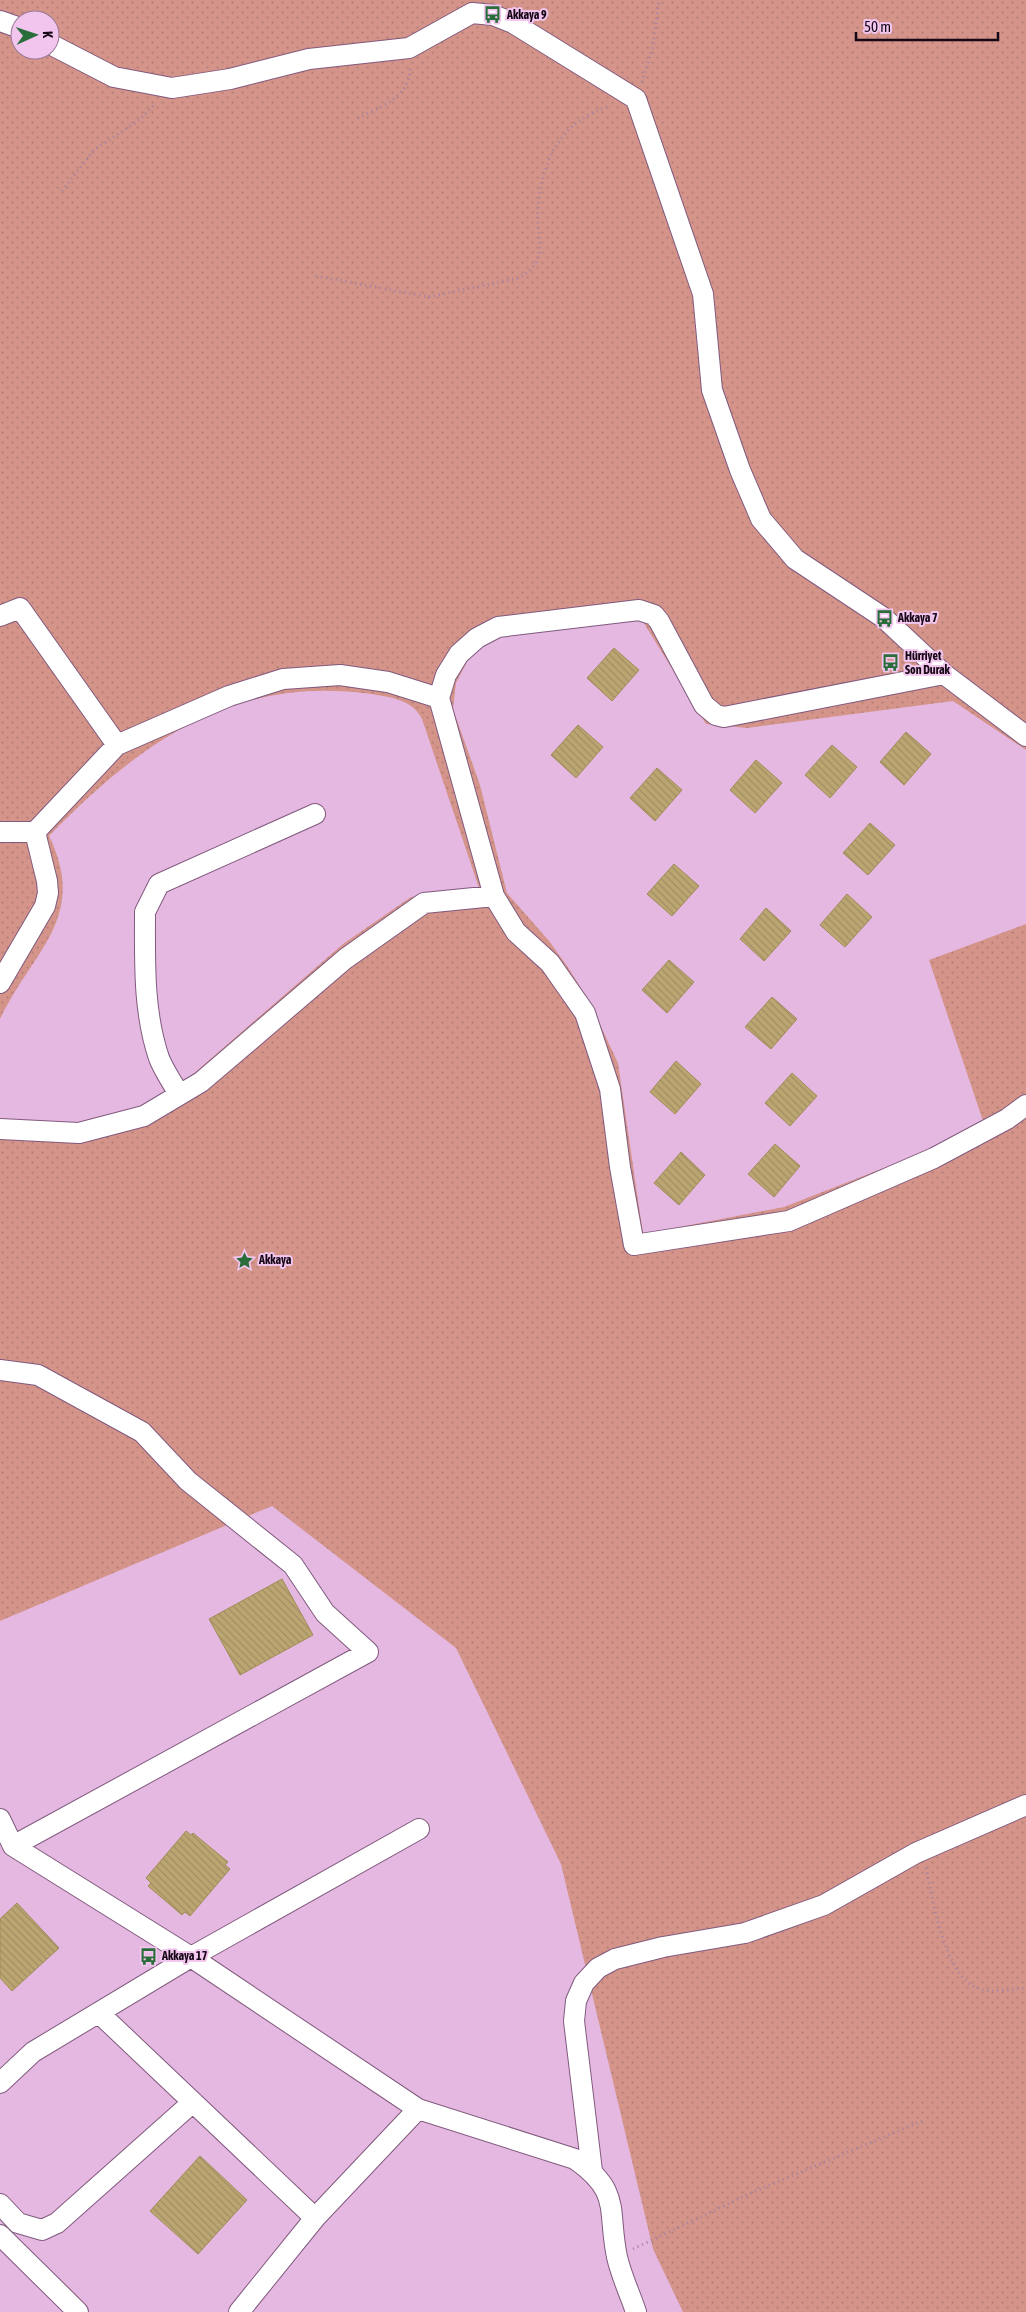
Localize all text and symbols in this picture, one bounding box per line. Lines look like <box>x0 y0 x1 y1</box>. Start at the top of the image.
bus stop icon: Akkaya 9 <box>483 5 503 25</box>
place label: Akkaya 9 <box>506 8 547 22</box>
north arrow <box>10 10 60 60</box>
scale bar <box>856 10 998 42</box>
text: 50 m <box>864 18 891 35</box>
text: K <box>40 30 56 38</box>
bus stop icon: Akkaya 7 <box>874 608 894 628</box>
place label: Akkaya 7 <box>897 611 938 625</box>
place label: Hürriyet Son Durak <box>905 649 951 677</box>
bus stop icon: Hürriyet Son Durak <box>881 653 901 673</box>
place icon: Akkaya <box>235 1250 255 1270</box>
place label: Akkaya <box>258 1253 292 1267</box>
bus stop icon: Akkaya 17 <box>138 1946 158 1966</box>
place label: Akkaya 17 <box>161 1949 208 1963</box>

